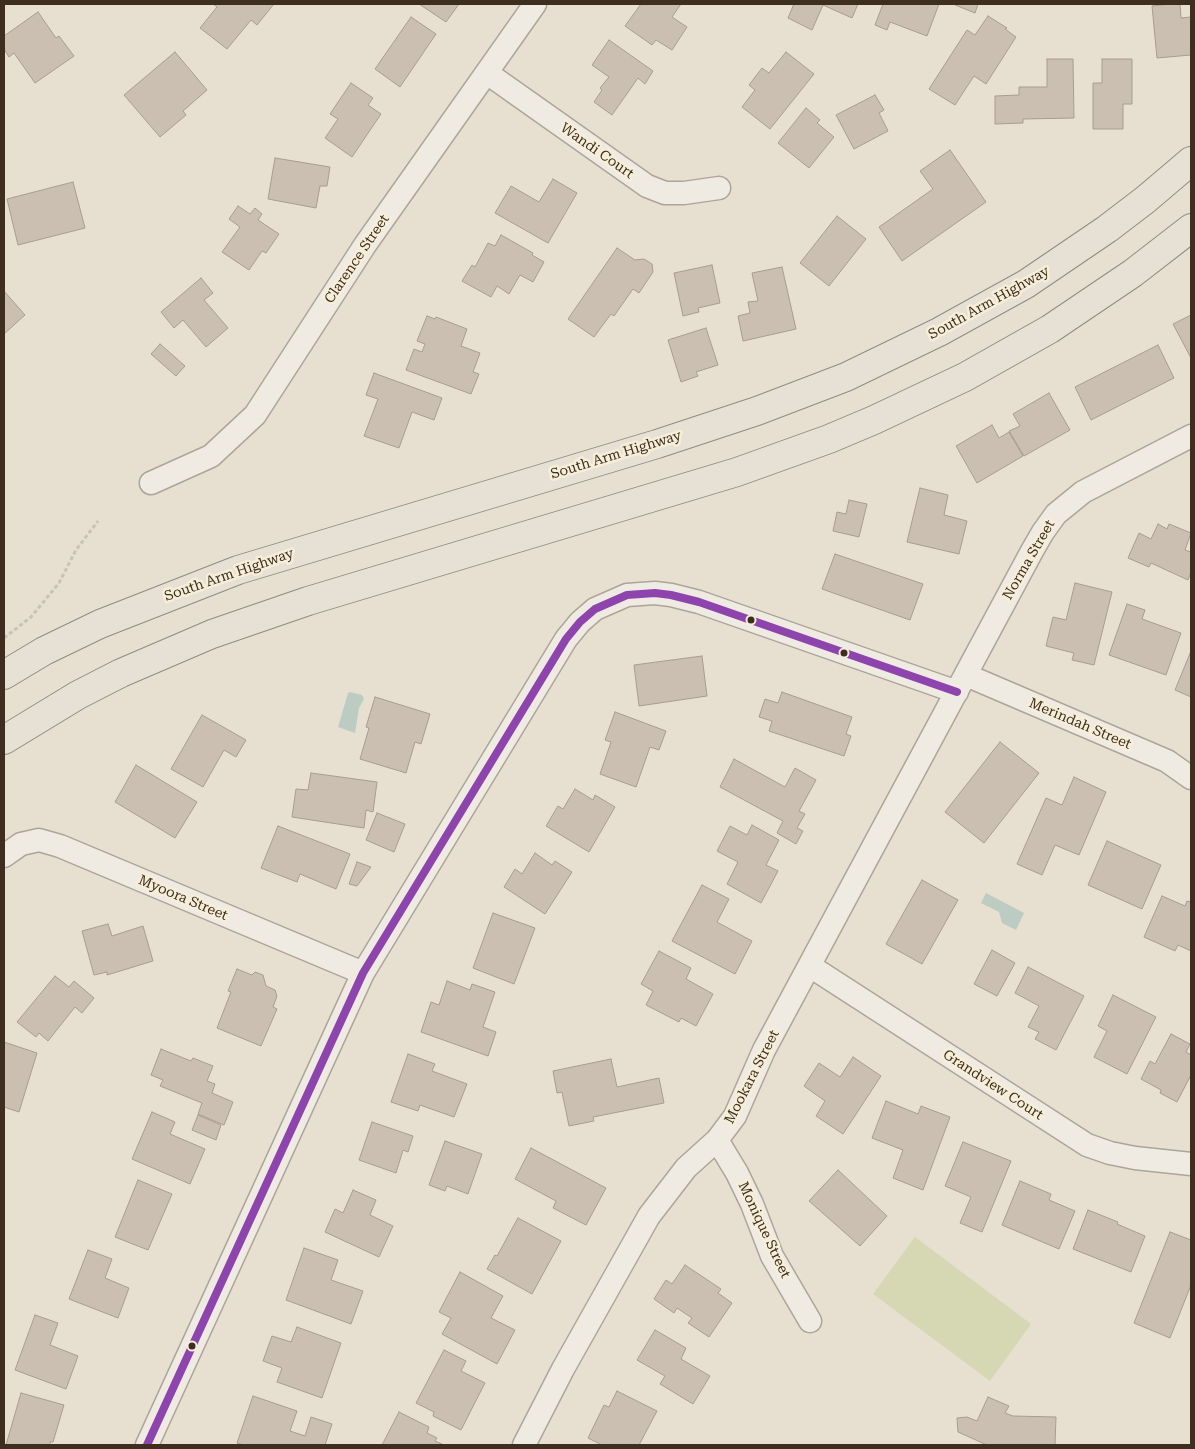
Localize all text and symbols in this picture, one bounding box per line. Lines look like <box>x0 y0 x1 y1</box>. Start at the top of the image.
street label: Wandi Court <box>557 119 637 183</box>
street label: Clarence Street <box>321 211 393 307</box>
street label: South Arm Highway <box>926 263 1052 343</box>
street label: South Arm Highway <box>549 427 683 483</box>
street label: Norma Street <box>999 517 1059 603</box>
street label: South Arm Highway <box>162 545 296 605</box>
unlabelled marker <box>746 615 756 625</box>
unlabelled marker <box>839 648 849 658</box>
street label: Merindah Street <box>1026 695 1134 753</box>
street label: Myoora Street <box>136 872 230 924</box>
street label: Mookara Street <box>721 1027 783 1127</box>
street label: Grandview Court <box>940 1046 1046 1124</box>
street label: Monique Street <box>734 1179 794 1281</box>
unlabelled marker <box>187 1341 197 1351</box>

